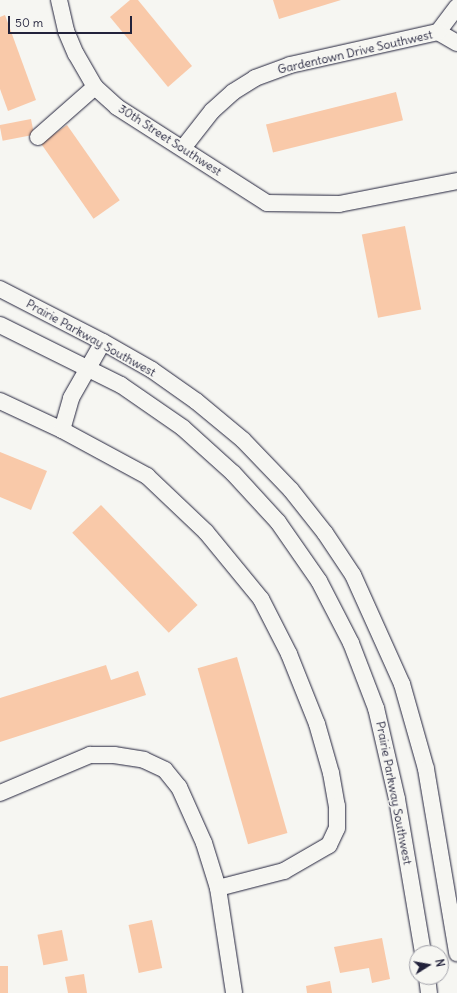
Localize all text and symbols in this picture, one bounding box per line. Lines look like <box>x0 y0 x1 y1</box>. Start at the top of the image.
scale bar <box>10 8 134 34</box>
text: 50 m <box>15 15 43 30</box>
street label: Gardentown Drive Southwest <box>276 27 434 77</box>
street label: 30th Street Southwest <box>116 101 224 179</box>
street label: Prairie Parkway Southwest <box>24 296 158 380</box>
street label: Prairie Parkway Southwest <box>373 720 415 866</box>
north arrow <box>409 945 449 985</box>
text: N <box>432 958 447 968</box>

